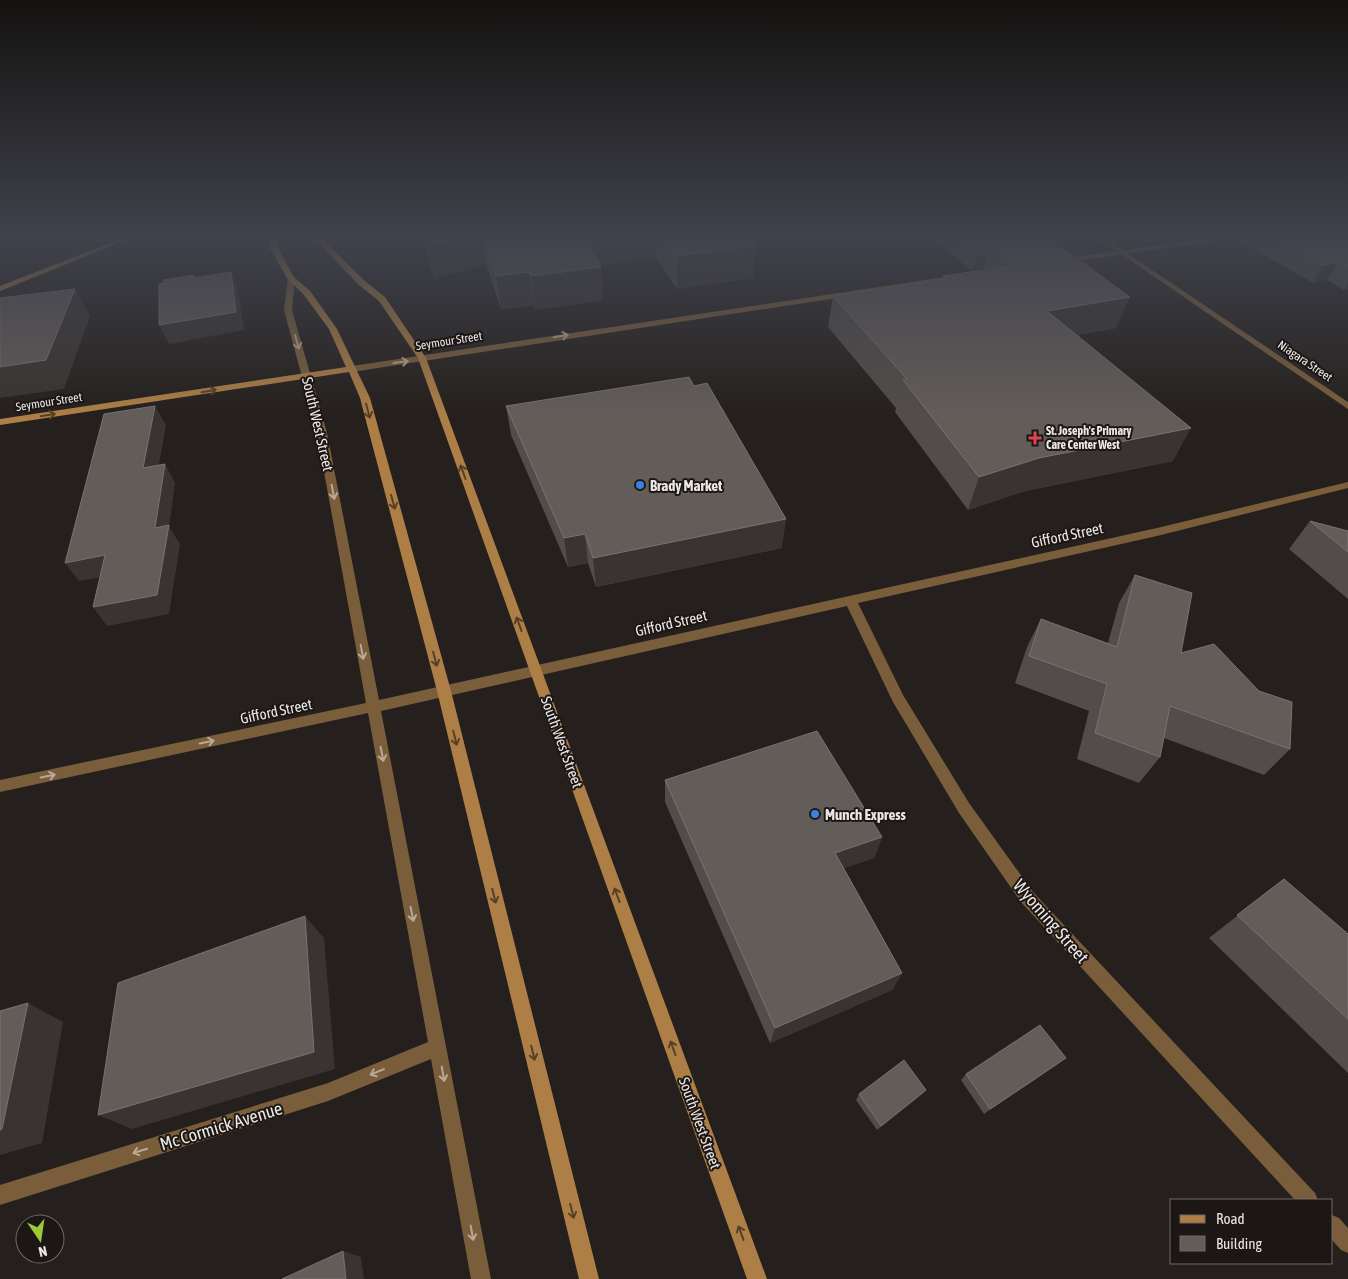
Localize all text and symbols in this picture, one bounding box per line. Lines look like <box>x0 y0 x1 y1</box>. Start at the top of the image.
street label: Seymour Street <box>415 329 484 353</box>
one-way arrow <box>553 330 569 340</box>
one-way arrow <box>293 334 303 350</box>
street label: Niagara Street <box>1275 338 1335 385</box>
one-way arrow <box>392 356 408 366</box>
street label: South West Street <box>299 375 337 473</box>
one-way arrow <box>201 385 217 395</box>
street label: Seymour Street <box>15 390 84 414</box>
one-way arrow <box>364 403 373 419</box>
one-way arrow <box>40 410 56 420</box>
place label: St. Joseph's Primary Care Center West <box>1046 424 1131 452</box>
marker: St. Joseph's Primary Care Center West <box>1028 431 1042 445</box>
one-way arrow <box>458 464 467 480</box>
place label: Brady Market <box>650 477 723 494</box>
marker: Brady Market <box>634 479 646 491</box>
one-way arrow <box>328 483 338 499</box>
one-way arrow <box>388 494 398 510</box>
street label: Gifford Street <box>1029 519 1105 551</box>
street label: Gifford Street <box>633 606 709 640</box>
one-way arrow <box>514 617 523 633</box>
one-way arrow <box>358 643 368 659</box>
one-way arrow <box>431 651 440 667</box>
street label: South West Street <box>538 694 586 790</box>
street label: Gifford Street <box>238 695 314 727</box>
one-way arrow <box>451 729 460 745</box>
one-way arrow <box>198 737 214 746</box>
one-way arrow <box>377 746 387 762</box>
one-way arrow <box>39 771 55 780</box>
place label: Munch Express <box>825 806 907 823</box>
marker: Munch Express <box>809 808 821 820</box>
street label: Wyoming Street <box>1009 875 1093 967</box>
one-way arrow <box>490 887 499 903</box>
one-way arrow <box>612 888 621 903</box>
one-way arrow <box>408 906 418 922</box>
one-way arrow <box>668 1040 677 1056</box>
one-way arrow <box>529 1045 538 1061</box>
one-way arrow <box>438 1065 448 1081</box>
one-way arrow <box>370 1068 385 1078</box>
street label: South West Street <box>676 1075 724 1171</box>
street label: Mc Cormick Avenue <box>157 1097 285 1155</box>
one-way arrow <box>132 1147 148 1156</box>
legend <box>1170 1199 1333 1264</box>
one-way arrow <box>568 1203 577 1219</box>
text: Road <box>1216 1210 1245 1227</box>
north arrow <box>15 1214 65 1264</box>
one-way arrow <box>468 1225 478 1241</box>
one-way arrow <box>736 1226 745 1241</box>
text: Building <box>1216 1235 1262 1252</box>
text: N <box>37 1243 49 1260</box>

